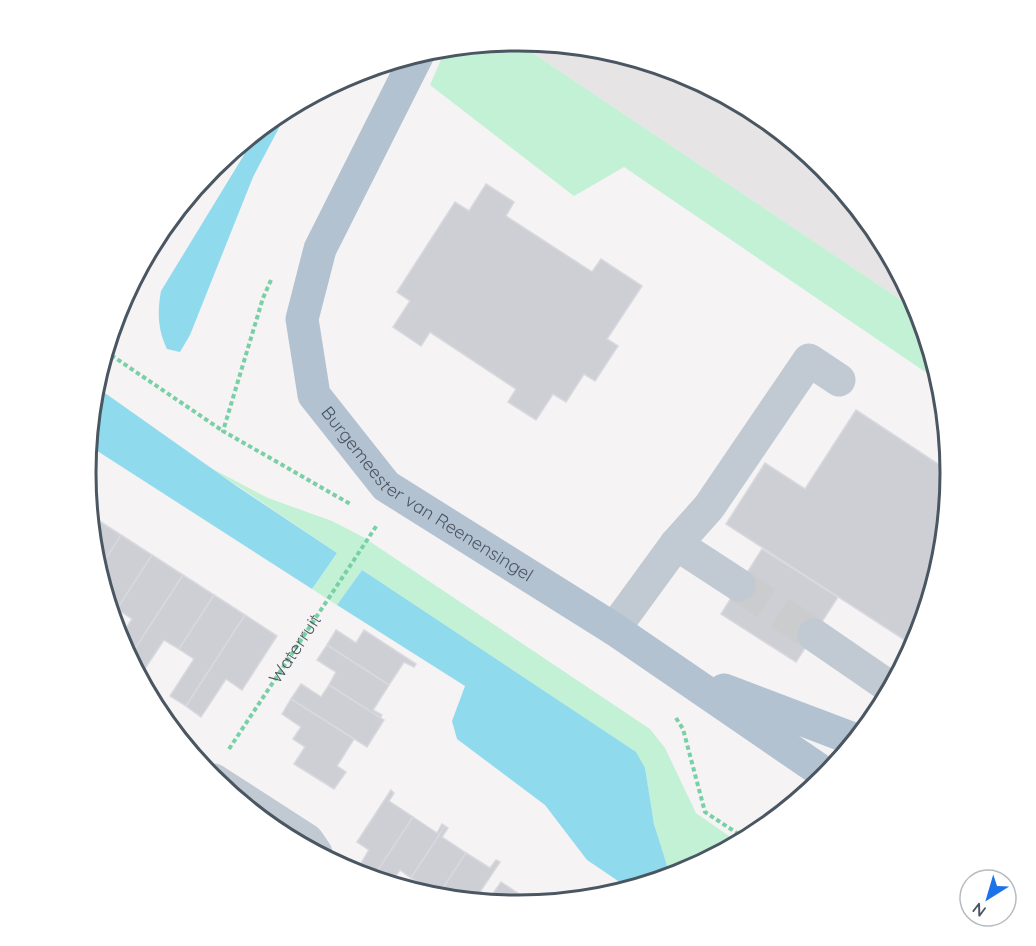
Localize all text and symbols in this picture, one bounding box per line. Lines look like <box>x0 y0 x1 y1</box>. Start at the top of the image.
street label: Burgemeester van Reenensingel <box>316 401 538 586</box>
street label: Waterruit <box>264 610 326 688</box>
north arrow <box>958 868 1018 928</box>
text: N <box>968 898 990 922</box>

